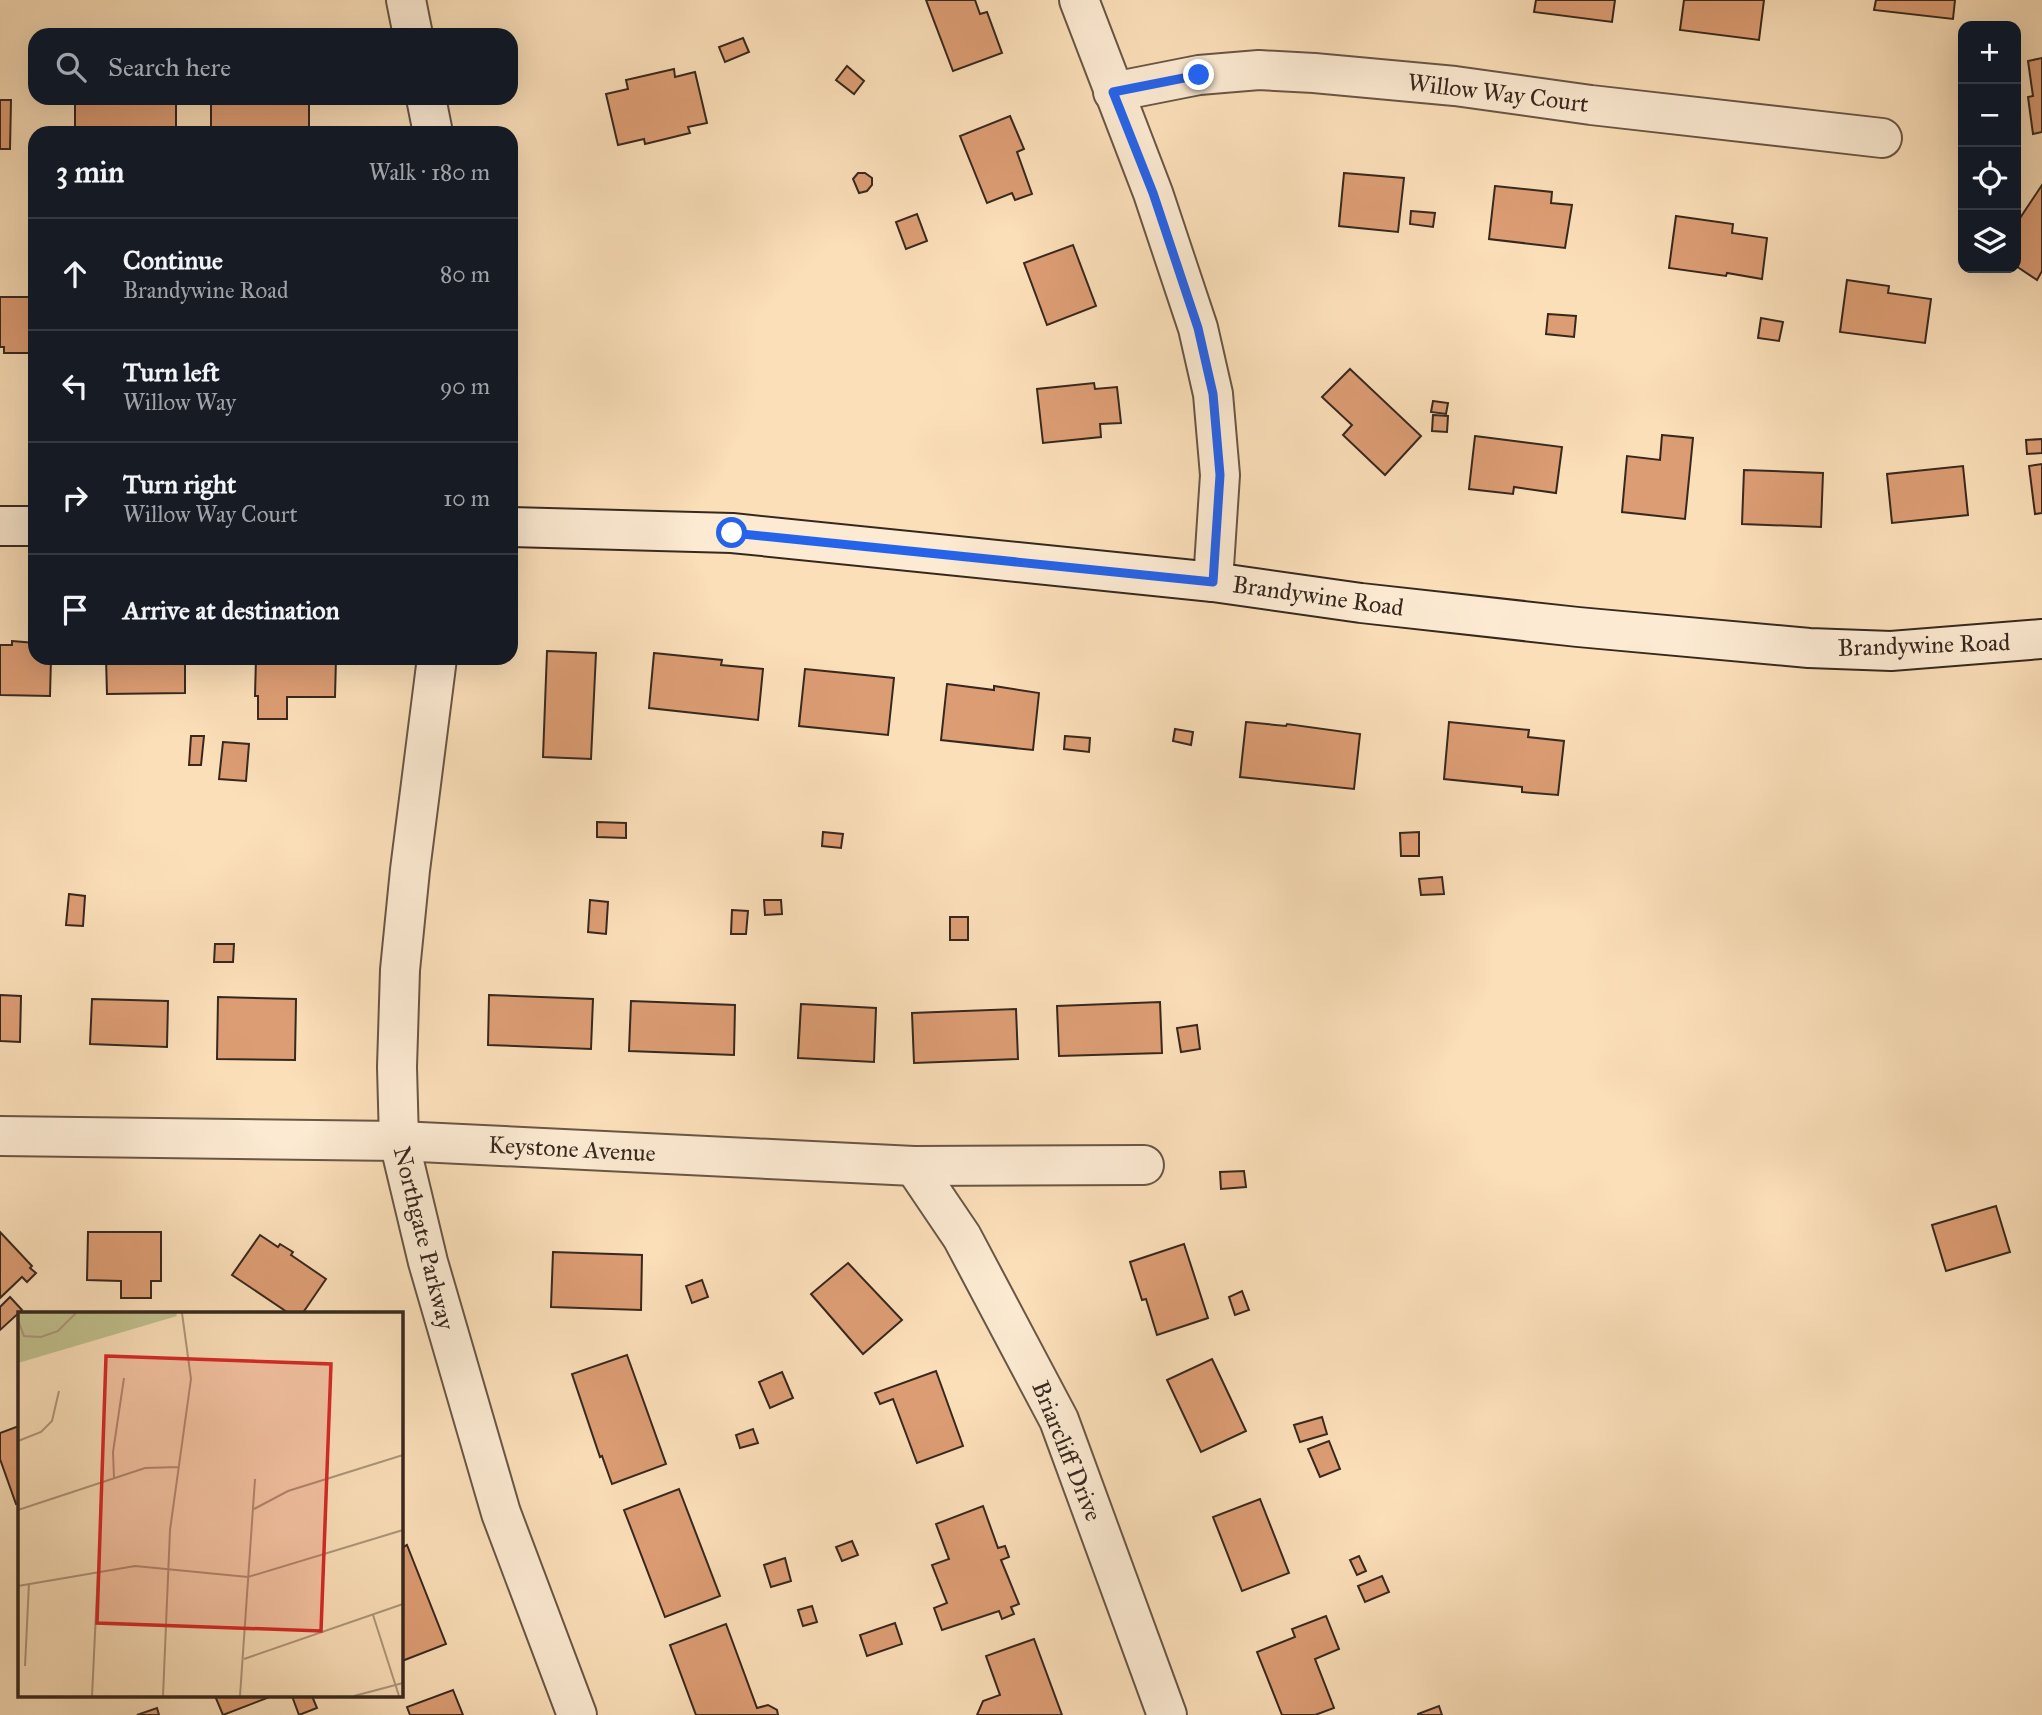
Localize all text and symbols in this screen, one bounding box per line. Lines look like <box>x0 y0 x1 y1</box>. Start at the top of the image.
map controls <box>1958 21 2021 273</box>
button: + <box>1958 21 2021 84</box>
search box <box>28 28 518 105</box>
icon: search <box>52 48 90 86</box>
text: Search here <box>108 51 231 83</box>
route end <box>1183 59 1214 90</box>
street label: Willow Way Court <box>1406 67 1591 119</box>
button: − <box>1958 84 2021 147</box>
button: locate <box>1958 147 2021 210</box>
text: 3 min <box>56 154 124 190</box>
text: Walk · 180 m <box>369 158 490 186</box>
button: layers <box>1958 210 2021 273</box>
text: Continue <box>123 244 223 276</box>
icon: ahead <box>56 255 94 293</box>
text: 80 m <box>440 260 490 288</box>
text: Brandywine Road <box>123 276 288 304</box>
text: Turn left <box>123 356 219 388</box>
icon: left <box>56 367 94 405</box>
text: 90 m <box>440 372 490 400</box>
text: Willow Way <box>123 388 236 416</box>
text: Turn right <box>123 468 236 500</box>
icon: right <box>56 479 94 517</box>
text: 10 m <box>443 484 490 512</box>
text: Willow Way Court <box>123 500 298 528</box>
route start <box>716 517 747 548</box>
street label: Brandywine Road <box>1230 569 1406 623</box>
icon: arrive <box>56 591 94 629</box>
text: Arrive at destination <box>123 594 340 626</box>
street label: Brandywine Road <box>1837 627 2011 663</box>
street label: Keystone Avenue <box>488 1130 656 1168</box>
street label: Northgate Parkway <box>387 1143 461 1334</box>
inset map <box>18 1312 402 1698</box>
street label: Briarcliff Drive <box>1025 1376 1109 1526</box>

